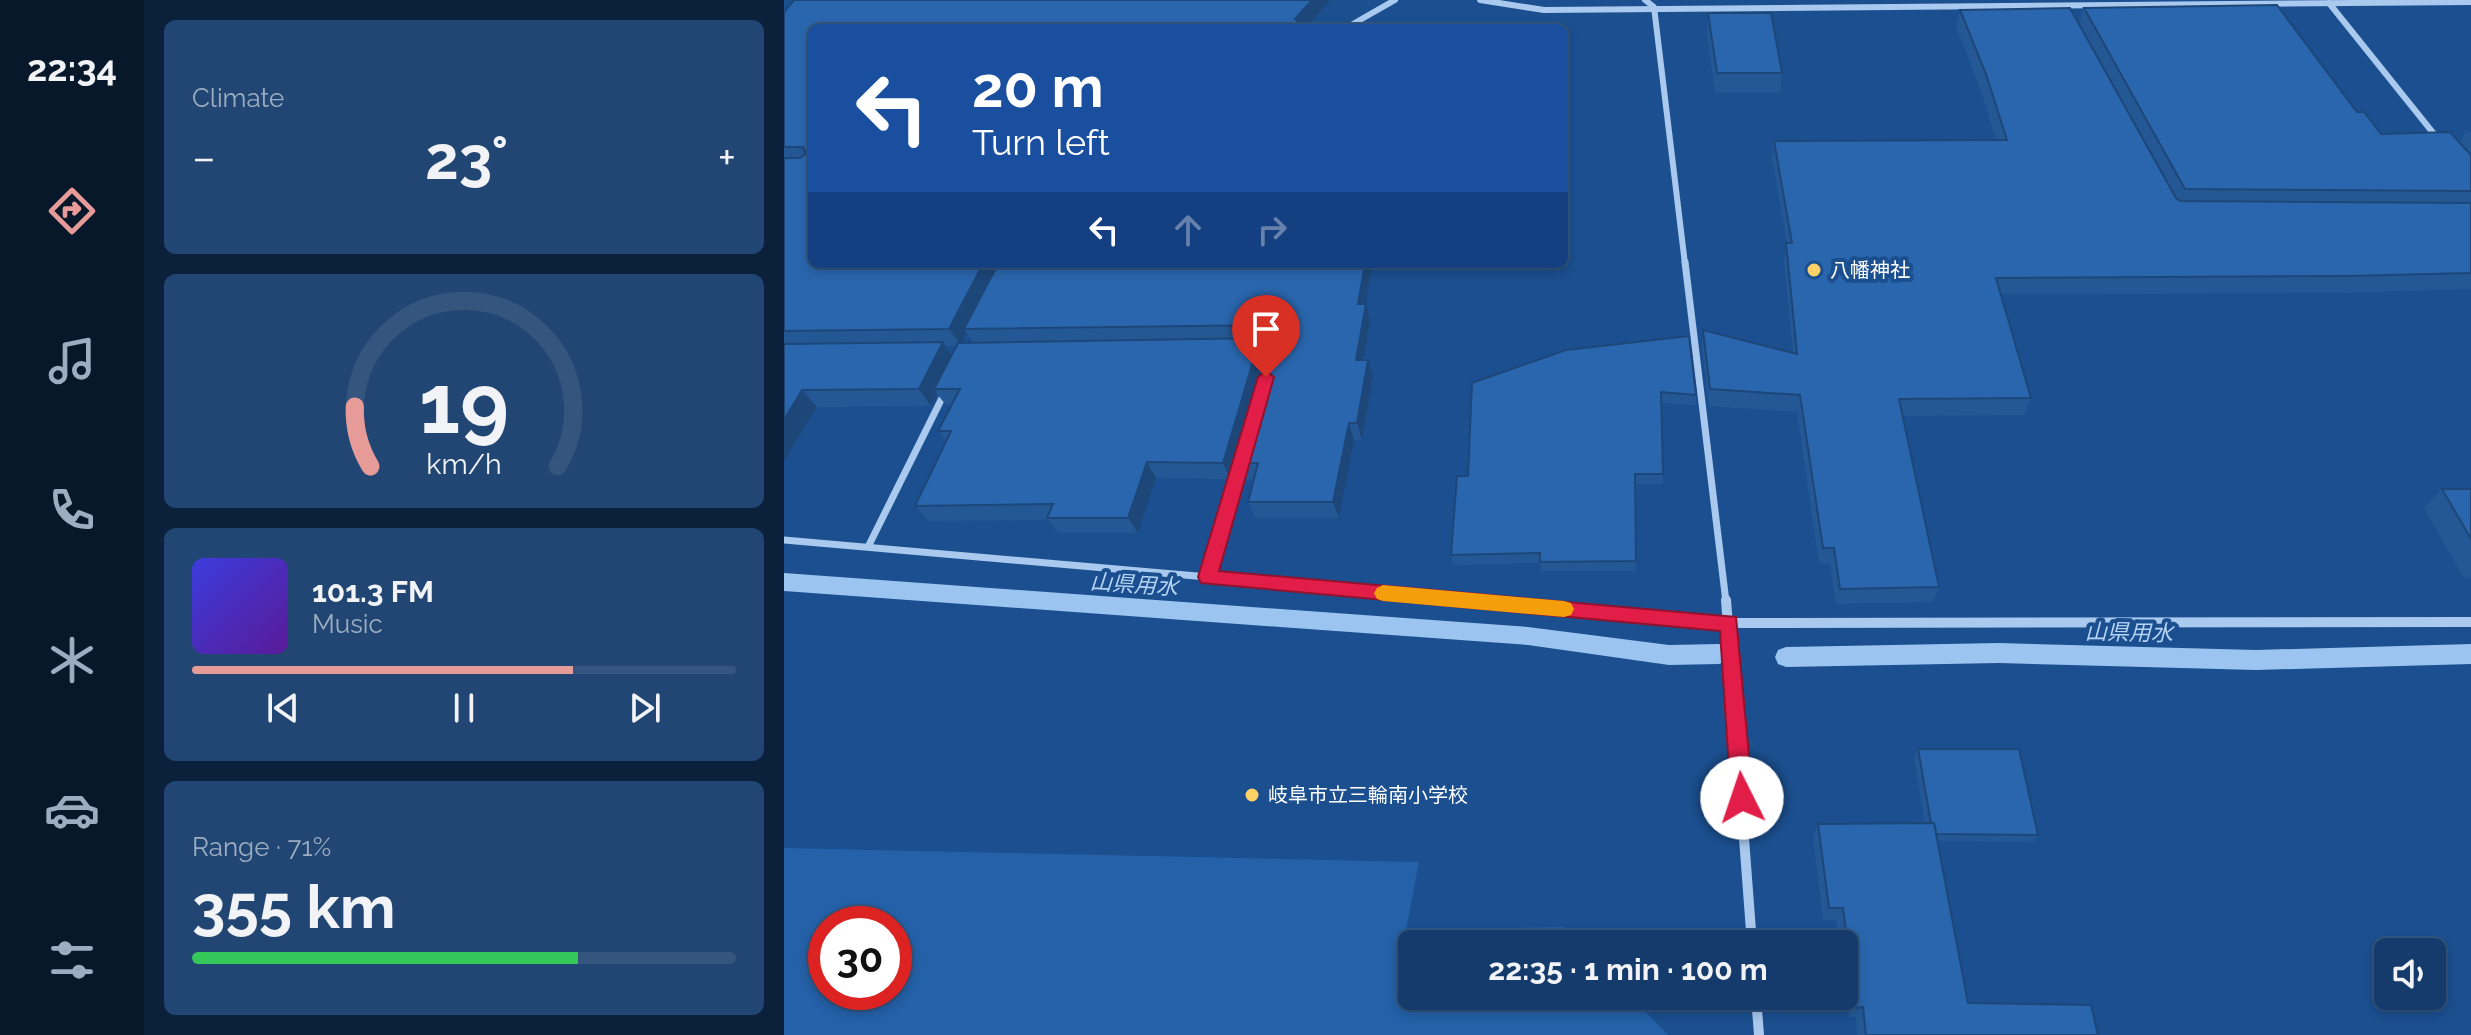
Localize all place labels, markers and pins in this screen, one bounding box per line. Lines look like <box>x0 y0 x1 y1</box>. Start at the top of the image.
place label: 八幡神社 <box>1830 258 1910 282</box>
marker: 八幡神社 <box>1805 261 1823 279</box>
pin <box>1232 295 1300 377</box>
place label: 岐阜市立三輪南小学校 <box>1268 783 1468 807</box>
marker: 岐阜市立三輪南小学校 <box>1243 786 1261 804</box>

